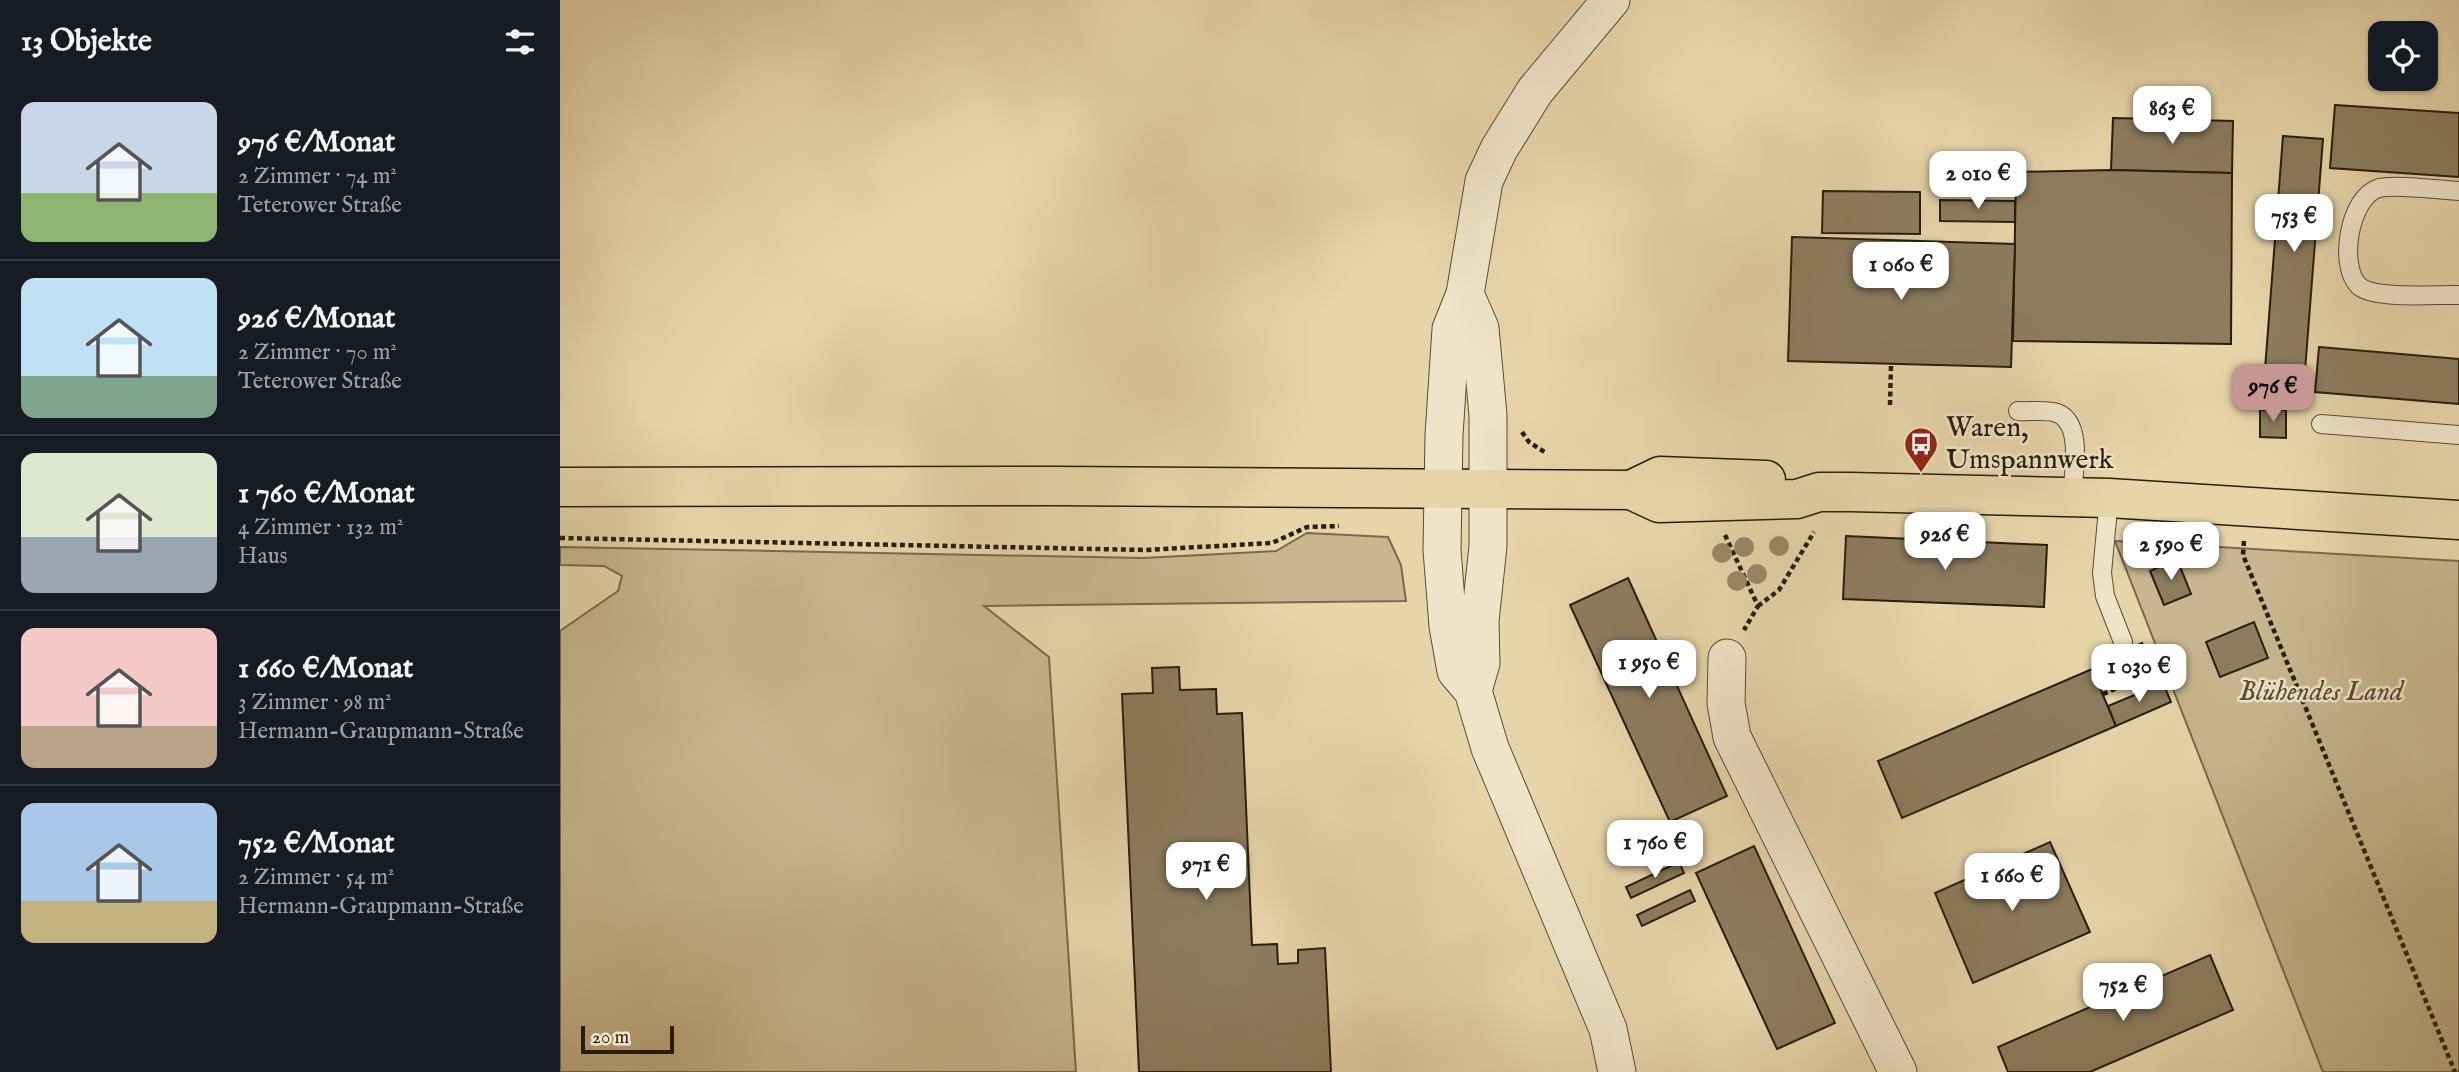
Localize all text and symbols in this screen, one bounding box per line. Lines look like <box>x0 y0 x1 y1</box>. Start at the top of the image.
map controls <box>2368 21 2438 91</box>
button: locate <box>2368 21 2438 91</box>
text: 13 Objekte <box>21 23 152 61</box>
icon: filters <box>501 23 539 61</box>
pin: 863 € <box>2123 86 2221 146</box>
text: 863 € <box>2149 94 2195 123</box>
text: 976 €/Monat <box>238 124 395 162</box>
icon: home <box>77 130 161 214</box>
pin: 2 010 € <box>1913 152 2043 211</box>
text: 2 010 € <box>1945 159 2011 188</box>
text: 2 Zimmer · 74 m² <box>238 162 397 191</box>
text: Teterower Straße <box>238 191 402 220</box>
pin: 753 € <box>2245 194 2343 254</box>
text: 753 € <box>2271 202 2317 231</box>
pin: 1 060 € <box>1836 243 1966 302</box>
text: 1 060 € <box>1869 250 1933 279</box>
text: 926 €/Monat <box>238 300 395 338</box>
icon: home <box>77 306 161 390</box>
text: 2 Zimmer · 70 m² <box>238 338 397 367</box>
pin: 976 € <box>2224 364 2322 424</box>
text: Teterower Straße <box>238 367 402 396</box>
text: 976 € <box>2249 372 2298 401</box>
place label: Waren, Umspannwerk <box>1946 411 2115 478</box>
bus stop icon: Waren, Umspannwerk <box>1902 425 1940 474</box>
text: 1 760 €/Monat <box>238 475 415 513</box>
icon: home <box>77 481 161 565</box>
pin: 926 € <box>1896 512 1994 572</box>
text: 4 Zimmer · 132 m² <box>238 513 403 542</box>
text: 926 € <box>1920 520 1970 549</box>
pin: 2 590 € <box>2106 522 2236 582</box>
text: 2 590 € <box>2139 530 2203 559</box>
text: Haus <box>238 542 288 571</box>
pin: 1 950 € <box>1584 640 1714 700</box>
pin: 1 030 € <box>2074 644 2204 704</box>
text: 1 950 € <box>1618 648 1680 677</box>
text: 1 660 €/Monat <box>238 650 413 688</box>
text: 1 030 € <box>2107 652 2171 681</box>
icon: home <box>77 656 161 740</box>
park label: Blühendes Land <box>2239 675 2405 710</box>
text: 3 Zimmer · 98 m² <box>238 688 392 717</box>
text: Hermann-Graupmann-Straße <box>238 717 524 746</box>
pin: 1 760 € <box>1590 820 1720 880</box>
text: 752 €/Monat <box>238 825 394 863</box>
text: 1 760 € <box>1623 828 1687 857</box>
icon: home <box>77 831 161 915</box>
pin: 971 € <box>1157 842 1255 902</box>
text: 971 € <box>1182 850 1230 879</box>
pin: 1 660 € <box>1947 853 2077 913</box>
text: 1 660 € <box>1981 861 2043 890</box>
text: 2 Zimmer · 54 m² <box>238 863 394 892</box>
text: Hermann-Graupmann-Straße <box>238 892 524 921</box>
pin: 752 € <box>2074 964 2172 1023</box>
text: 752 € <box>2099 971 2147 1000</box>
scale bar <box>581 1023 674 1055</box>
text: 20 m <box>592 1026 629 1050</box>

